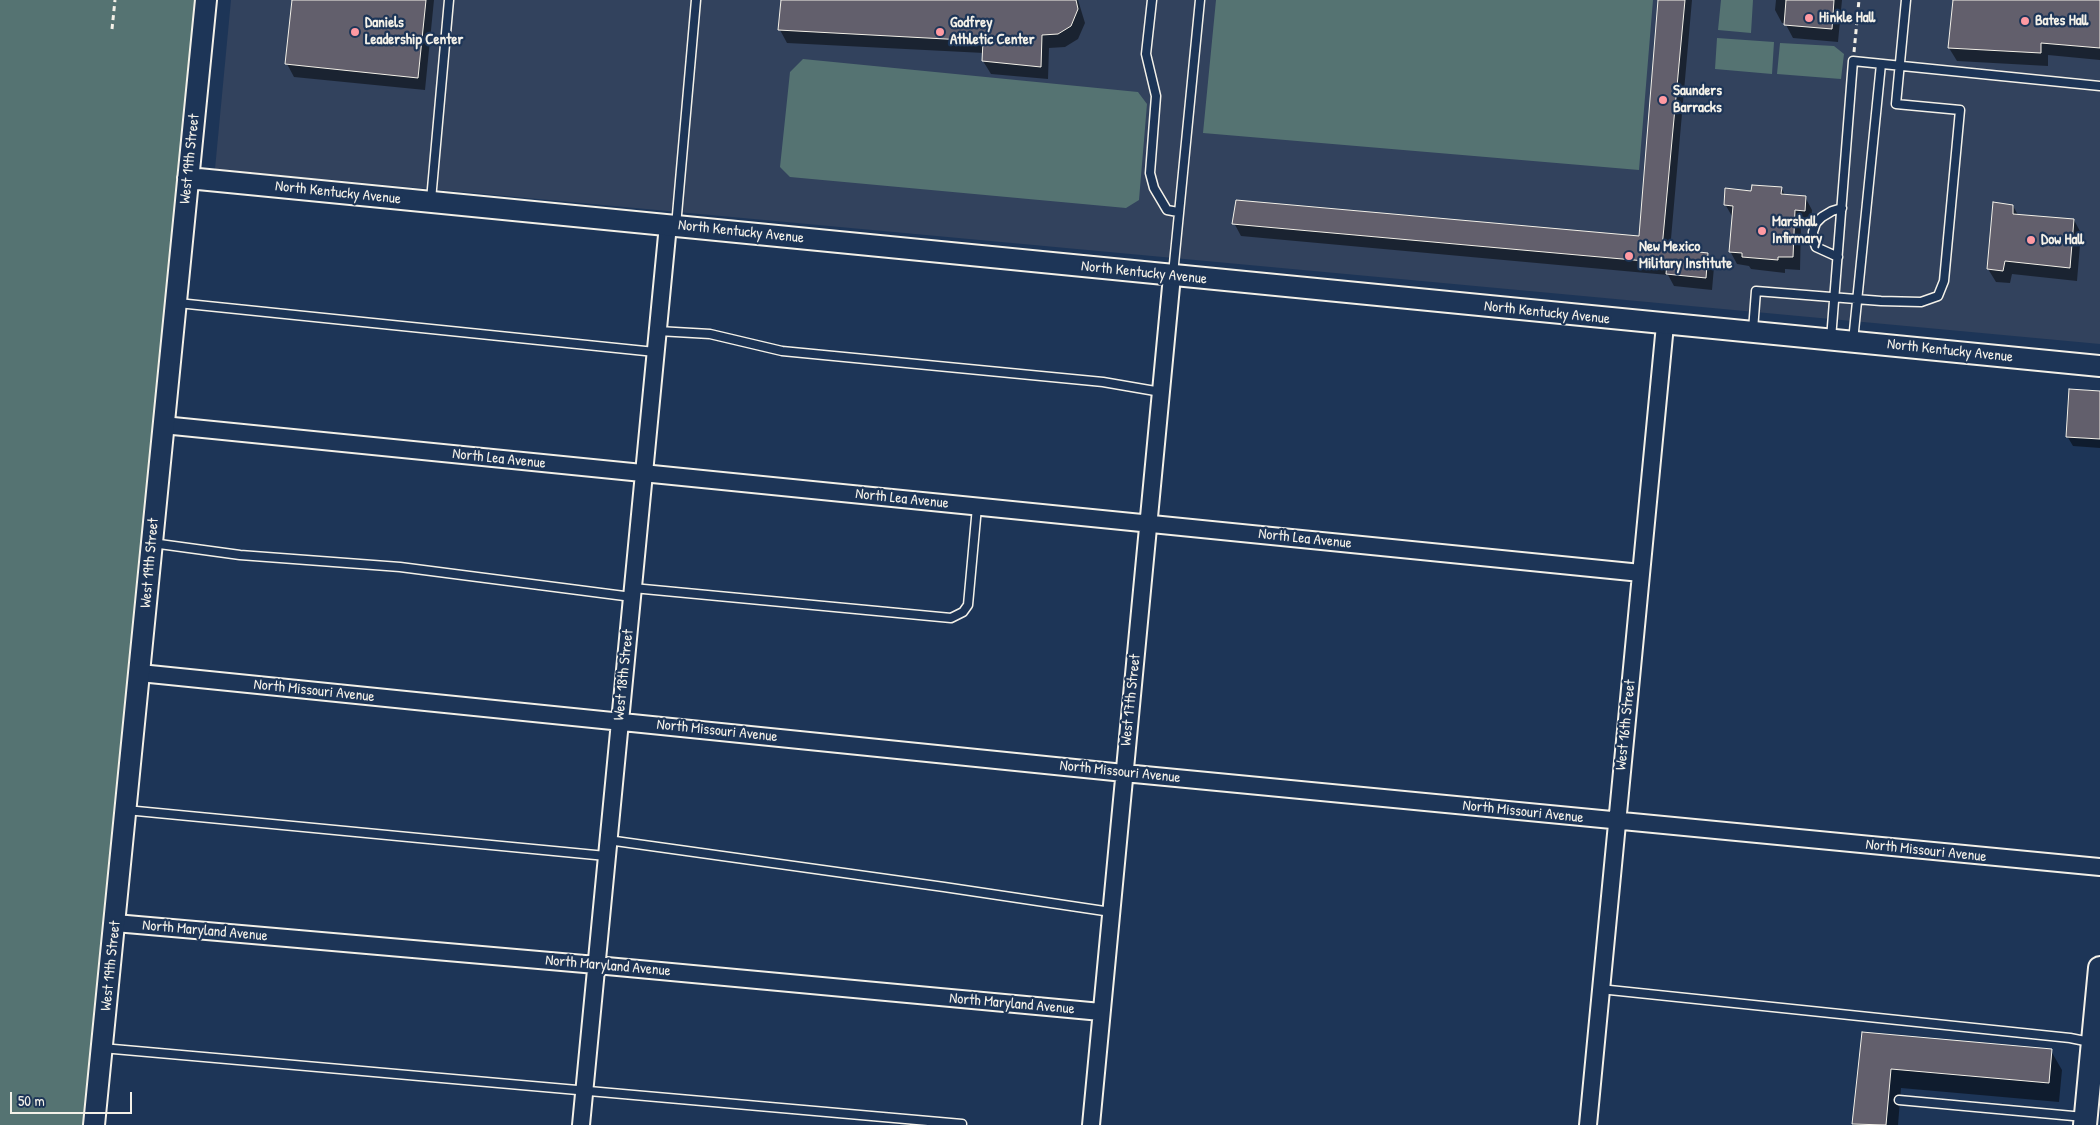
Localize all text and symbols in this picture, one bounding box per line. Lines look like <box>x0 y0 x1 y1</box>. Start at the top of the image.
place label: Hinkle Hall <box>1819 9 1875 27</box>
marker: Hinkle Hall <box>1803 12 1815 24</box>
place label: Bates Hall <box>2035 12 2088 30</box>
place label: Daniels Leadership Center <box>365 14 463 49</box>
place label: Godfrey Athletic Center <box>950 14 1034 49</box>
marker: Bates Hall <box>2019 15 2031 27</box>
marker: Daniels Leadership Center <box>349 26 361 38</box>
marker: Godfrey Athletic Center <box>934 26 946 38</box>
place label: Saunders Barracks <box>1673 82 1722 117</box>
marker: Saunders Barracks <box>1657 94 1669 106</box>
street label: West 19th Street <box>176 113 204 205</box>
street label: North Kentucky Avenue <box>274 177 402 209</box>
place label: Marshall Infirmary <box>1772 213 1822 248</box>
street label: North Kentucky Avenue <box>677 216 805 248</box>
marker: Marshall Infirmary <box>1756 225 1768 237</box>
place label: Dow Hall <box>2041 231 2084 249</box>
marker: Dow Hall <box>2025 234 2037 246</box>
place label: New Mexico Military Institute <box>1639 238 1732 273</box>
marker: New Mexico Military Institute <box>1623 250 1635 262</box>
street label: North Kentucky Avenue <box>1080 257 1208 289</box>
street label: North Kentucky Avenue <box>1483 297 1611 329</box>
street label: North Kentucky Avenue <box>1886 335 2014 367</box>
street label: North Lea Avenue <box>452 445 546 473</box>
street label: North Lea Avenue <box>855 485 949 513</box>
street label: West 19th Street <box>137 517 163 609</box>
street label: North Lea Avenue <box>1258 525 1352 553</box>
street label: West 18th Street <box>610 629 638 721</box>
street label: West 17th Street <box>1117 653 1145 747</box>
street label: North Missouri Avenue <box>253 676 375 706</box>
street label: West 16th Street <box>1612 679 1640 771</box>
street label: North Missouri Avenue <box>656 716 778 746</box>
street label: North Missouri Avenue <box>1059 757 1181 787</box>
street label: North Missouri Avenue <box>1462 797 1584 827</box>
street label: North Missouri Avenue <box>1865 836 1987 866</box>
street label: North Maryland Avenue <box>142 917 268 945</box>
street label: West 19th Street <box>97 920 125 1012</box>
street label: North Maryland Avenue <box>545 952 671 980</box>
street label: North Maryland Avenue <box>949 990 1075 1018</box>
scale bar <box>12 1082 135 1114</box>
text: 50 m <box>18 1090 45 1111</box>

